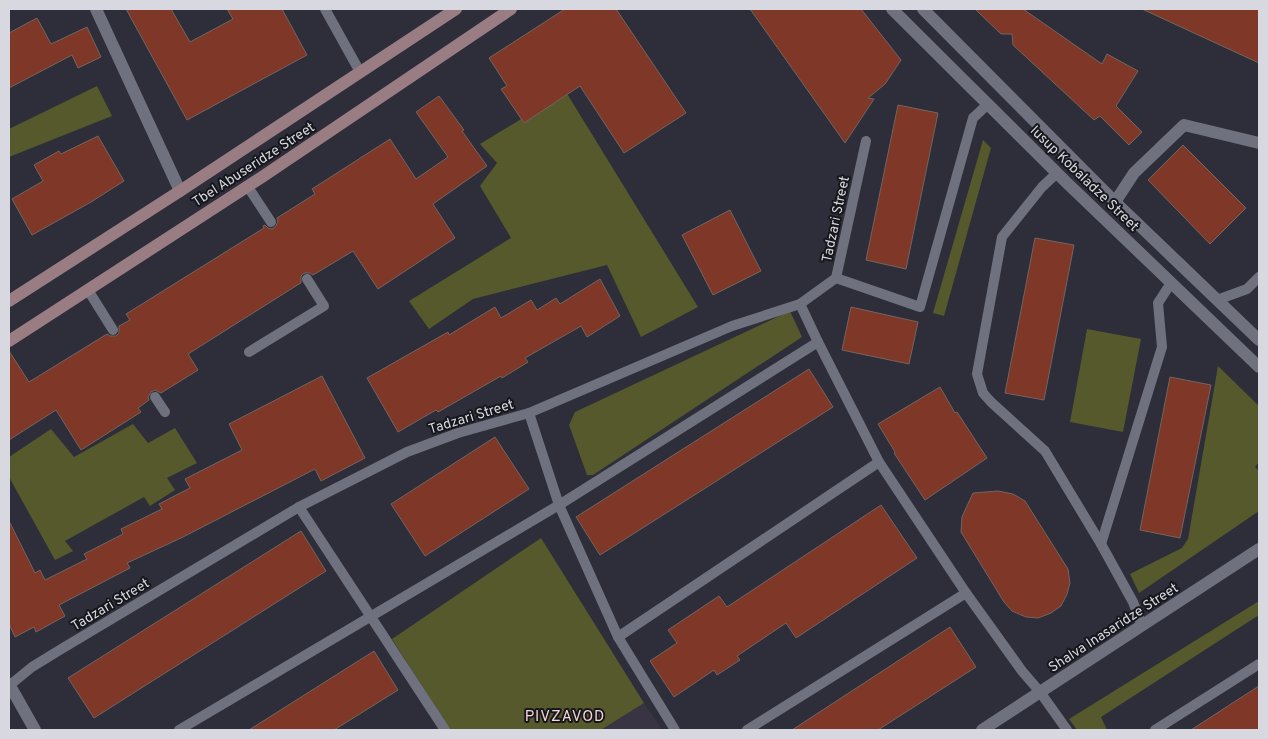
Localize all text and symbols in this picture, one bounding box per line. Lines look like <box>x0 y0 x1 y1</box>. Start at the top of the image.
street label: Tbel Abuseridze Street <box>189 119 318 211</box>
street label: Iusup Kobaladze Street <box>1026 123 1142 236</box>
street label: Tadzari Street <box>819 174 854 264</box>
street label: Tadzari Street <box>427 396 516 438</box>
street label: Tadzari Street <box>69 575 153 635</box>
street label: Shalva Inasaridze Street <box>1046 580 1182 677</box>
district label: PIVZAVOD <box>525 708 605 727</box>

